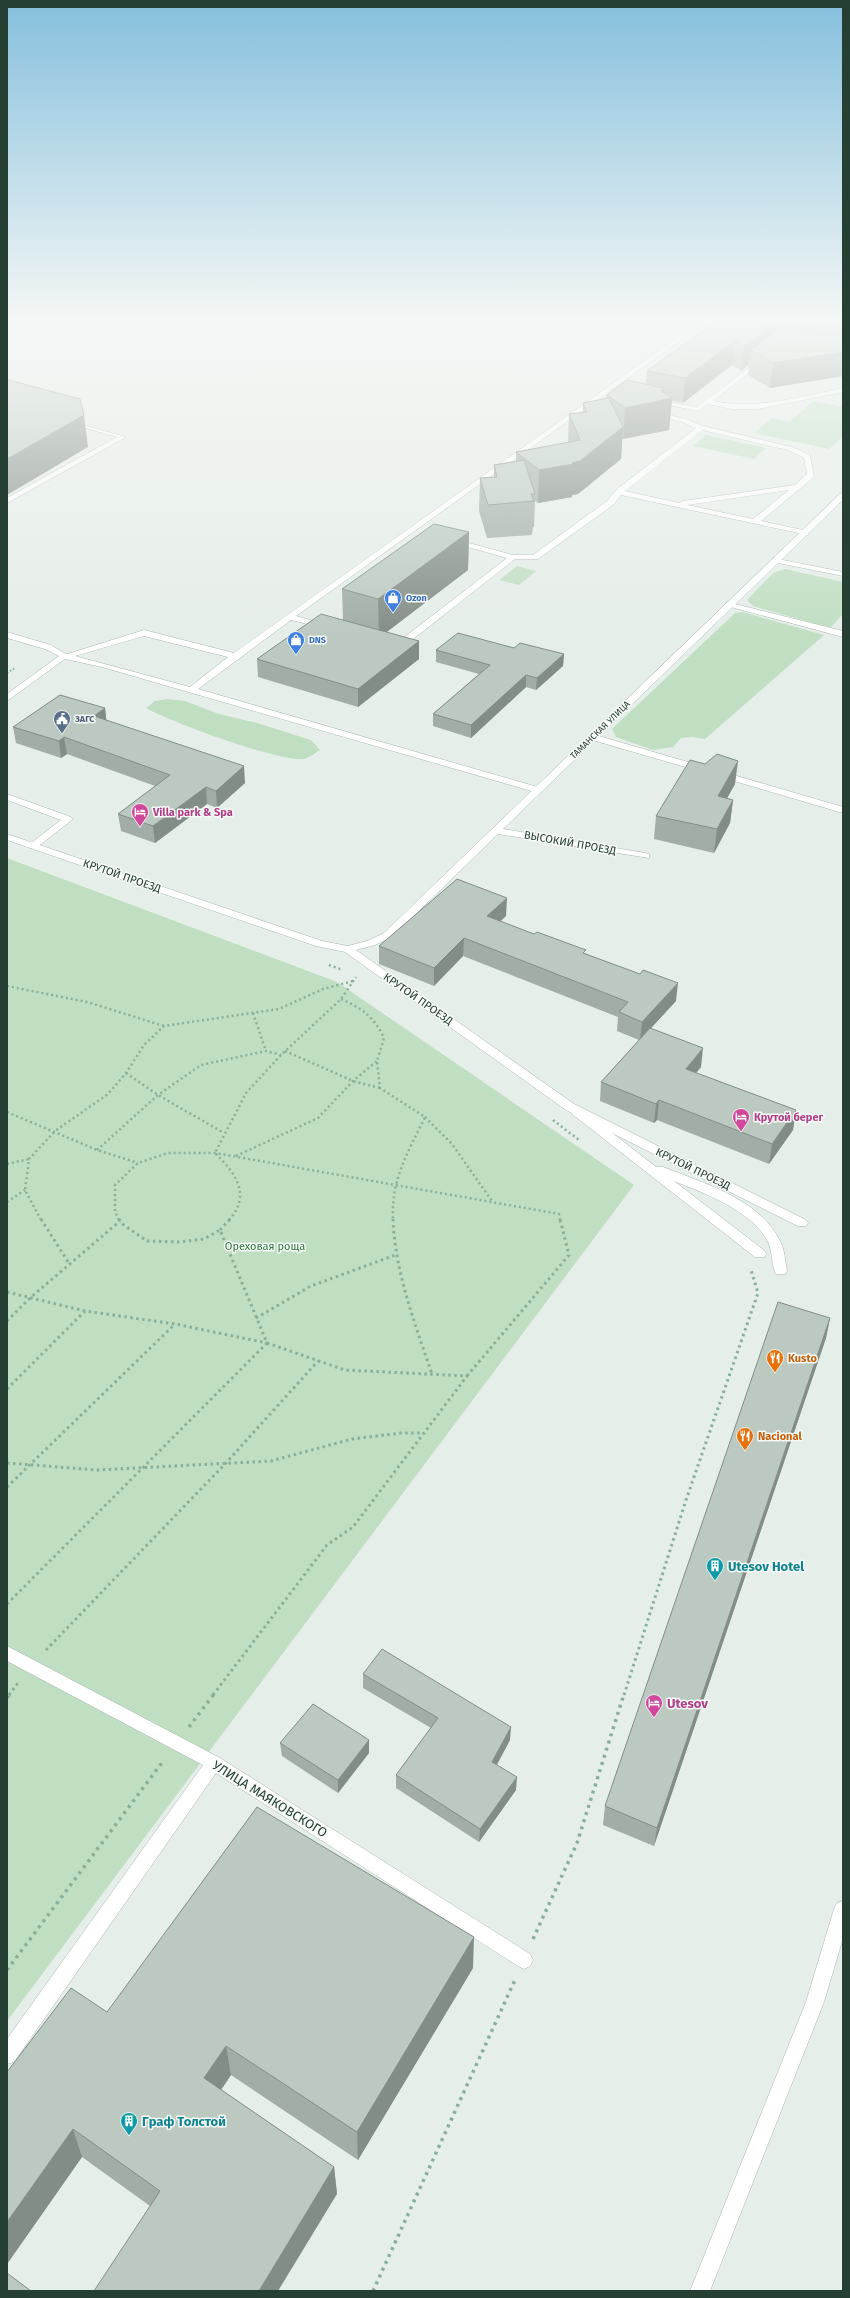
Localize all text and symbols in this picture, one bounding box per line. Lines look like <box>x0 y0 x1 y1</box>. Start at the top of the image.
shop icon: Ozon <box>383 588 403 613</box>
place label: Ozon <box>406 593 427 603</box>
shop icon: DNS <box>286 630 306 655</box>
place label: DNS <box>309 635 326 645</box>
street label: ТАМАНСКАЯ УЛИЦА <box>568 698 632 761</box>
public building icon: ЗАГС <box>52 709 72 734</box>
place label: ЗАГС <box>74 714 95 724</box>
hotel icon: Villa park & Spa <box>130 802 150 827</box>
place label: Villa park & Spa <box>152 806 233 819</box>
street label: ВЫСОКИЙ ПРОЕЗД <box>523 828 617 858</box>
street label: КРУТОЙ ПРОЕЗД <box>81 857 163 896</box>
street label: КРУТОЙ ПРОЕЗД <box>381 970 455 1028</box>
hotel icon: Крутой берег <box>731 1107 751 1132</box>
place label: Крутой берег <box>754 1111 823 1124</box>
street label: КРУТОЙ ПРОЕЗД <box>654 1145 733 1193</box>
park label: Ореховая роща <box>225 1240 305 1253</box>
restaurant icon: Kusto <box>765 1348 785 1373</box>
place label: Kusto <box>788 1352 817 1365</box>
restaurant icon: Nacional <box>735 1426 755 1451</box>
place label: Nacional <box>758 1430 802 1443</box>
building icon: Utesov Hotel <box>705 1556 725 1581</box>
place label: Utesov Hotel <box>728 1559 804 1574</box>
hotel icon: Utesov <box>644 1693 664 1718</box>
place label: Utesov <box>667 1696 708 1711</box>
street label: УЛИЦА МАЯКОВСКОГО <box>210 1758 330 1840</box>
building icon: Граф Толстой <box>119 2111 139 2136</box>
place label: Граф Толстой <box>142 2114 226 2129</box>

